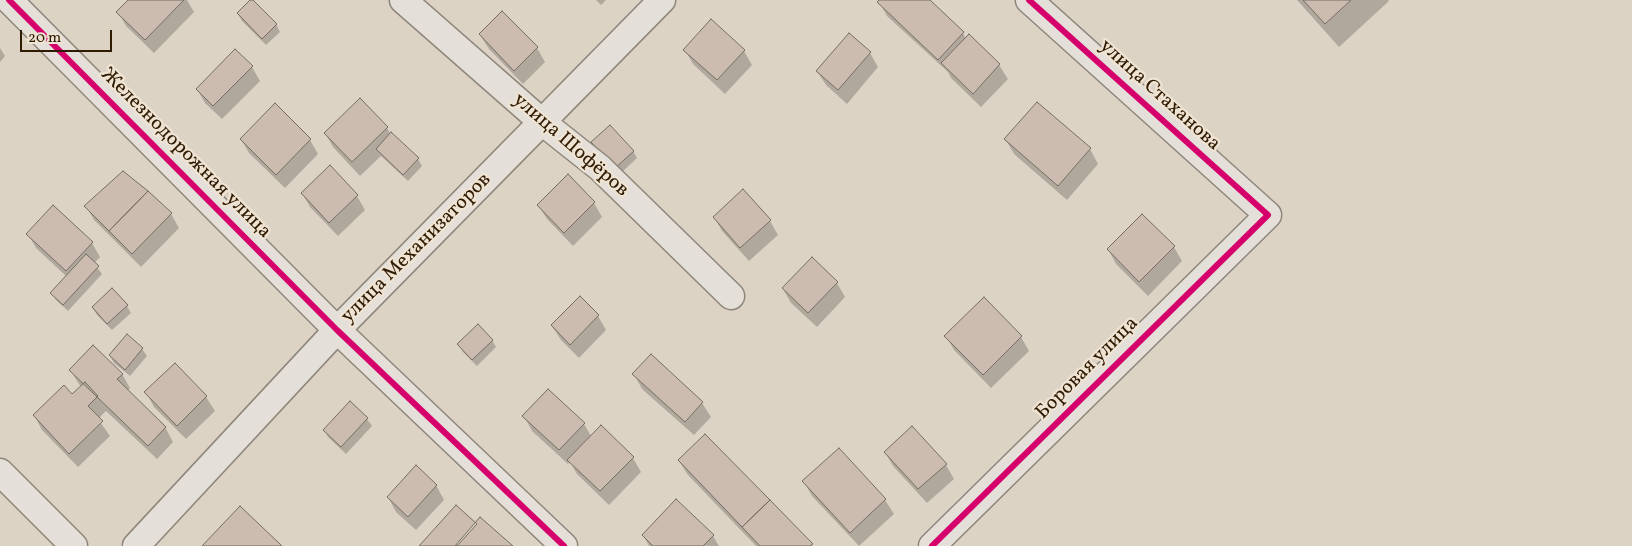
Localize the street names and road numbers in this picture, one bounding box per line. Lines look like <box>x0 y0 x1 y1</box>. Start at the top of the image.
street label: улица Стаханова <box>1093 35 1225 157</box>
street label: Железнодорожная улица <box>95 64 275 244</box>
street label: улица Шофёров <box>507 89 633 203</box>
street label: улица Механизаторов <box>337 169 497 329</box>
street label: Боровая улица <box>1032 313 1144 425</box>

